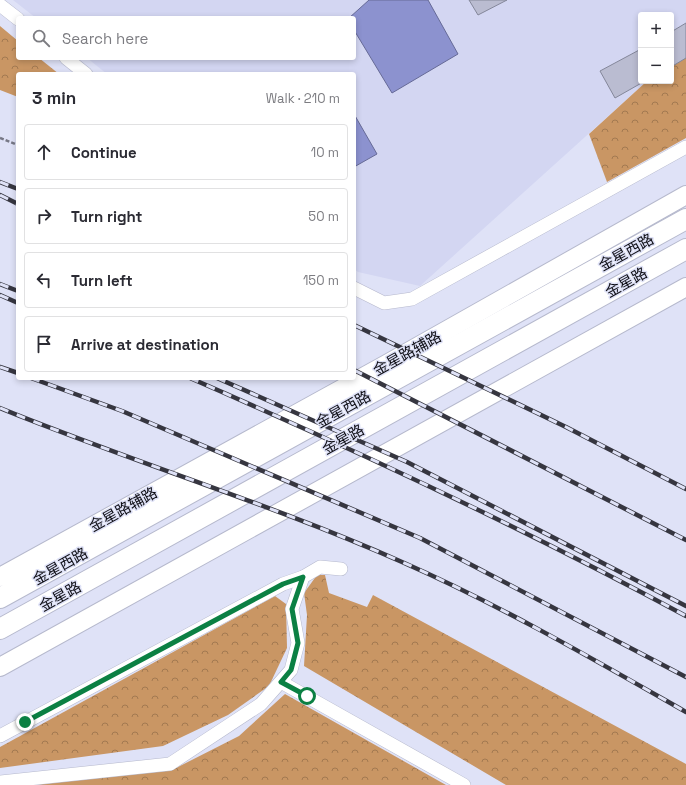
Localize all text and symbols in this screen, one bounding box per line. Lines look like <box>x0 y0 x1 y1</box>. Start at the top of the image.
map controls <box>638 12 674 84</box>
button: + <box>638 12 674 48</box>
search box <box>16 16 356 60</box>
icon: search <box>30 27 52 49</box>
text: Search here <box>62 29 148 48</box>
button: − <box>638 48 674 84</box>
text: 3 min <box>32 87 76 109</box>
text: Walk · 210 m <box>266 90 340 107</box>
icon: ahead <box>33 141 55 163</box>
text: Continue <box>71 143 137 162</box>
text: 10 m <box>311 144 339 161</box>
icon: right <box>33 205 55 227</box>
text: Turn right <box>71 207 142 226</box>
text: 50 m <box>308 208 339 225</box>
street label: 金星西路 <box>595 229 657 275</box>
street label: 金星路 <box>602 263 650 301</box>
icon: left <box>33 269 55 291</box>
text: Turn left <box>71 271 133 290</box>
text: 150 m <box>303 272 339 289</box>
street label: 金星路辅路 <box>370 327 444 379</box>
icon: arrive <box>33 333 55 355</box>
text: Arrive at destination <box>71 335 219 354</box>
street label: 金星西路 <box>312 386 374 432</box>
street label: 金星路 <box>319 420 367 458</box>
street label: 金星路辅路 <box>86 483 160 535</box>
street label: 金星西路 <box>29 543 91 589</box>
street label: 金星路 <box>36 577 84 615</box>
route start <box>298 687 316 705</box>
route end <box>16 713 34 731</box>

